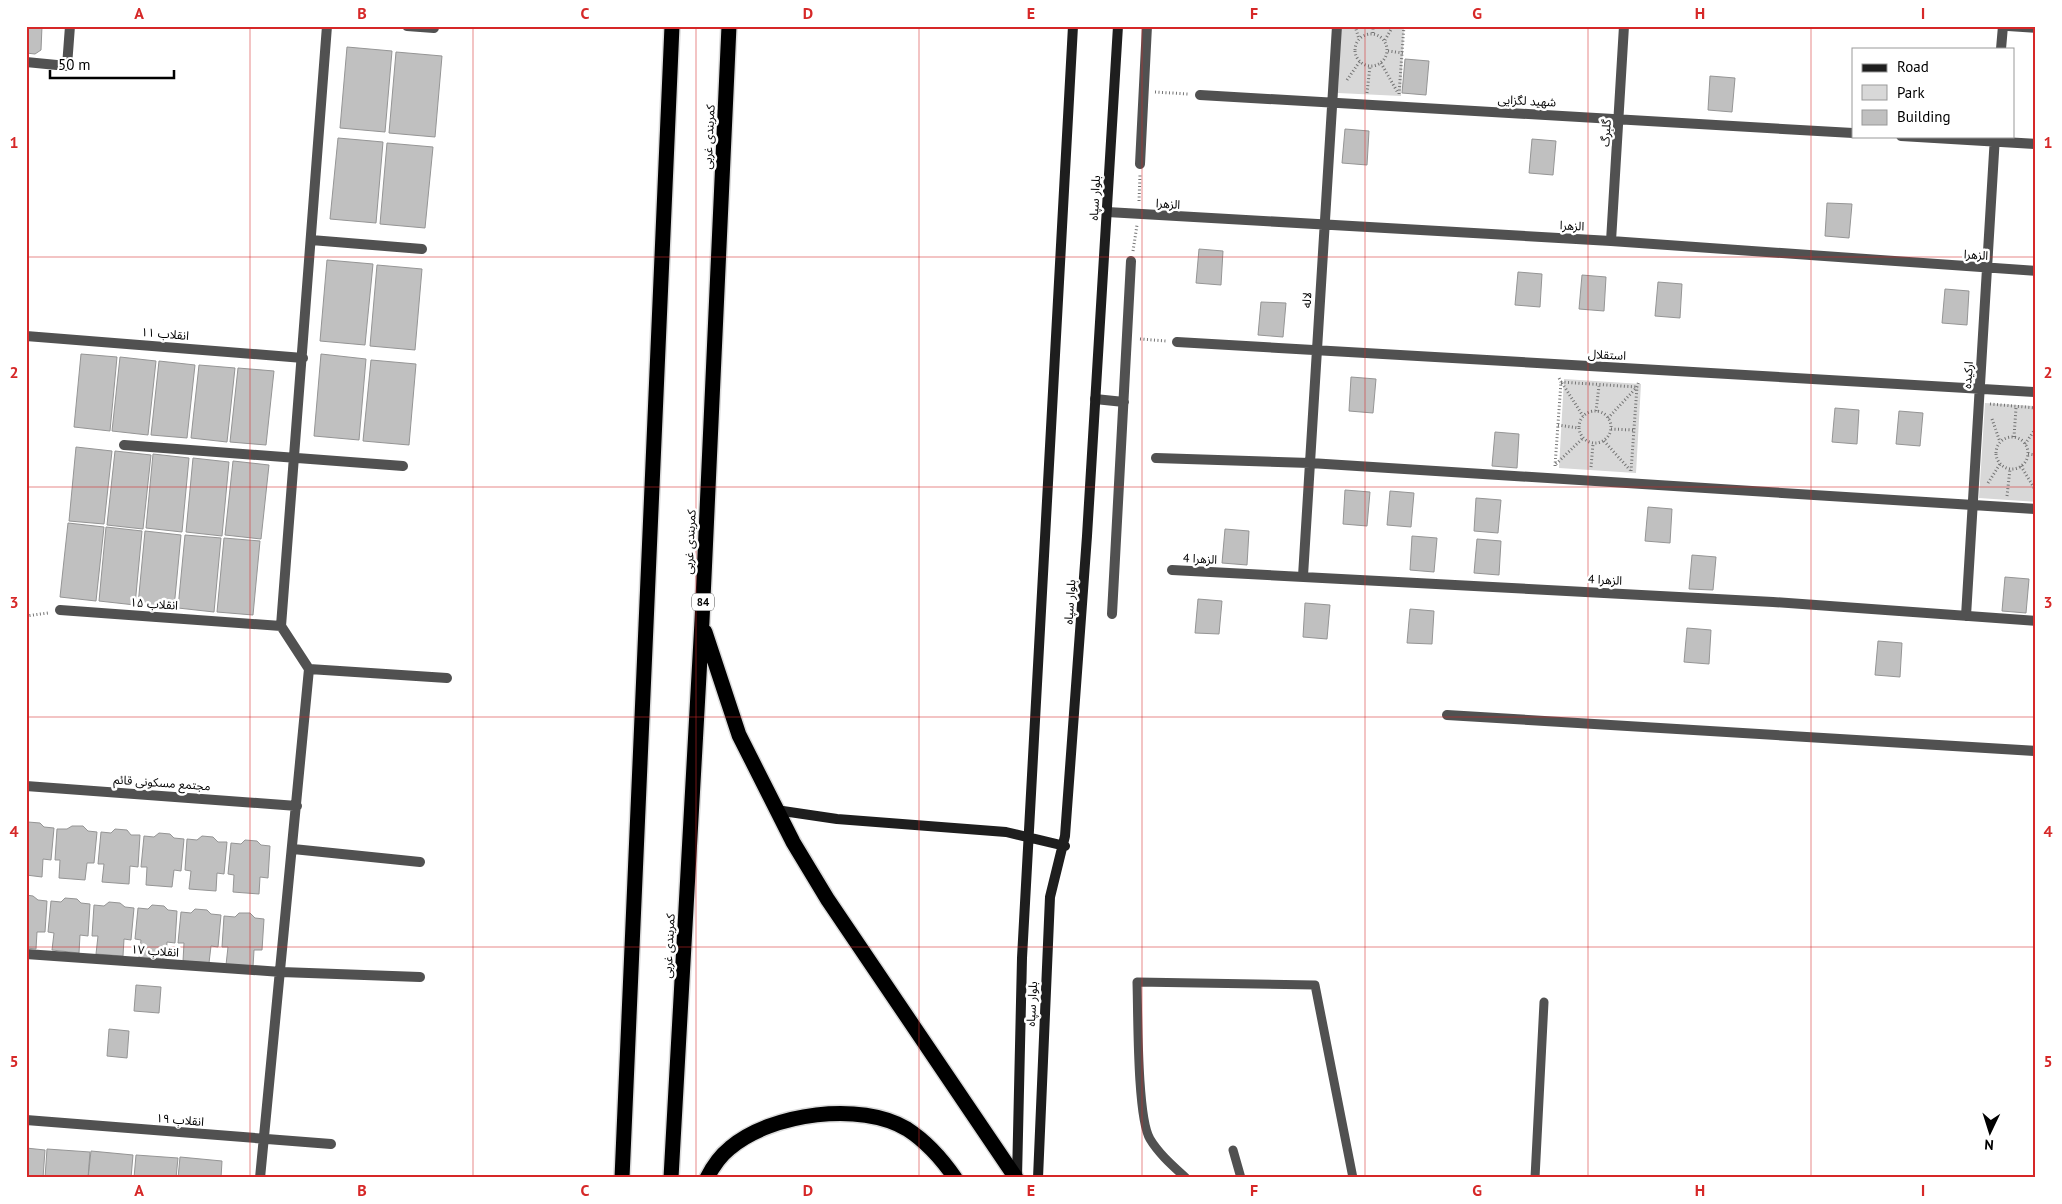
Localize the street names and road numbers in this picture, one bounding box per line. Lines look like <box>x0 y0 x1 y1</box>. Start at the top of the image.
street label: شهید لگزایی <box>1497 91 1557 110</box>
street label: کمربندی غربی <box>699 103 718 170</box>
street label: گلبرگ <box>1597 118 1614 147</box>
street label: بلوار سپاه <box>1086 175 1104 221</box>
street label: الزهرا <box>1155 195 1181 212</box>
street label: الزهرا <box>1559 217 1585 234</box>
street label: الزهرا <box>1963 246 1989 263</box>
street label: لاله <box>1298 291 1315 308</box>
street label: انقلاب ۱۱ <box>140 324 190 343</box>
street label: استقلال <box>1588 346 1627 363</box>
street label: ارکیده <box>1959 361 1976 389</box>
street label: کمربندی غربی <box>680 508 699 575</box>
street label: الزهرا 4 <box>1183 550 1218 567</box>
street label: الزهرا 4 <box>1588 571 1623 588</box>
street label: بلوار سپاه <box>1060 579 1080 625</box>
street label: انقلاب ۱۵ <box>130 594 179 613</box>
road number: 84 <box>692 594 714 610</box>
street label: مجتمع مسکونی قائم <box>113 772 211 795</box>
street label: کمربندی غربی <box>659 912 678 979</box>
street label: انقلاب ۱۷ <box>131 941 180 960</box>
street label: بلوار سپاه <box>1023 981 1041 1027</box>
street label: انقلاب ۱۹ <box>155 1110 205 1129</box>

